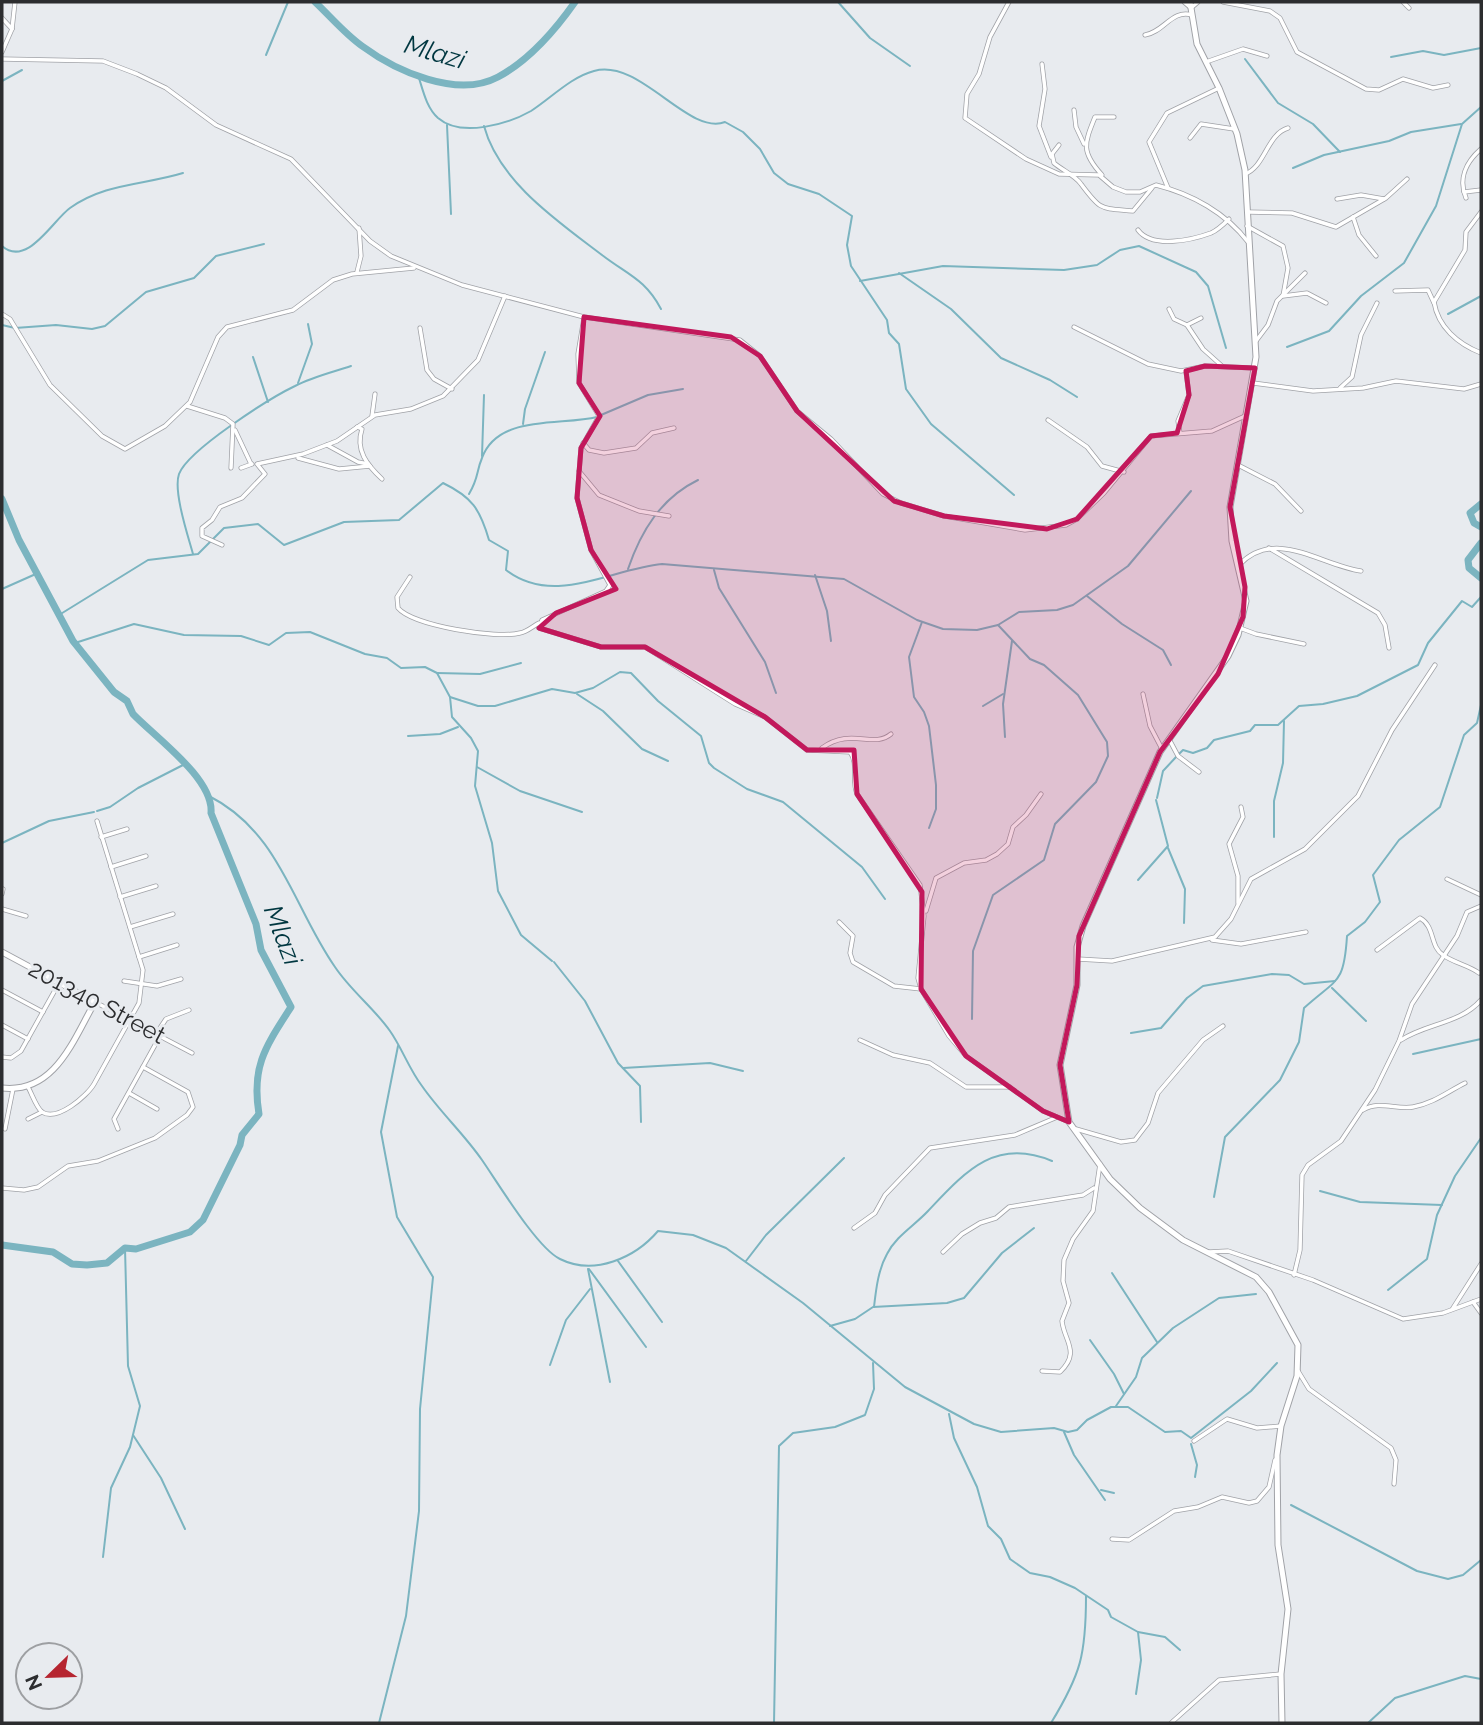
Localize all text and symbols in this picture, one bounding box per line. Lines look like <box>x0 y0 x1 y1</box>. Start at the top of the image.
water label: Mlazi <box>401 29 470 75</box>
water label: Mlazi <box>258 901 309 971</box>
street label: 201340 Street <box>24 953 171 1050</box>
north arrow <box>14 1641 84 1711</box>
text: N <box>20 1672 46 1694</box>

